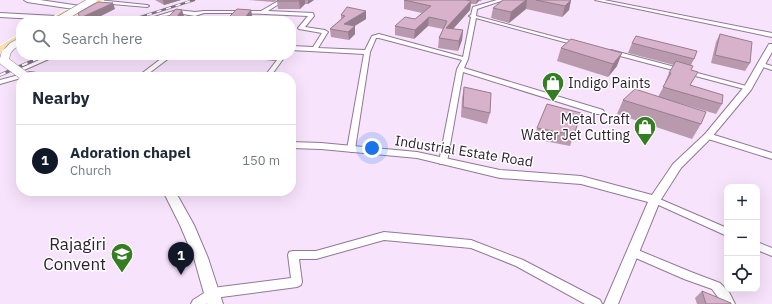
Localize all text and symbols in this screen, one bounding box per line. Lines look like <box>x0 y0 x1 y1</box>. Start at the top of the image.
search box <box>16 16 296 60</box>
icon: search <box>30 27 52 49</box>
text: Search here <box>62 29 142 48</box>
shop icon: Indigo Paints <box>540 70 566 103</box>
place label: Indigo Paints <box>568 74 651 92</box>
text: Nearby <box>32 87 90 109</box>
place label: Metal Craft Water Jet Cutting <box>521 110 631 144</box>
shop icon: Metal Craft Water Jet Cutting <box>632 114 658 147</box>
street label: Industrial Estate Road <box>394 131 534 171</box>
your location <box>362 138 382 158</box>
text: Adoration chapel <box>70 143 190 162</box>
text: 1 <box>41 152 49 169</box>
text: 150 m <box>242 152 280 169</box>
text: Church <box>70 162 111 179</box>
map controls <box>724 184 760 292</box>
button: + <box>724 184 760 220</box>
button: − <box>724 220 760 256</box>
place label: Rajagiri Convent <box>43 233 106 275</box>
school or university icon: Rajagiri Convent <box>109 241 135 274</box>
pin: 1 <box>168 242 194 275</box>
button: locate <box>724 256 760 292</box>

